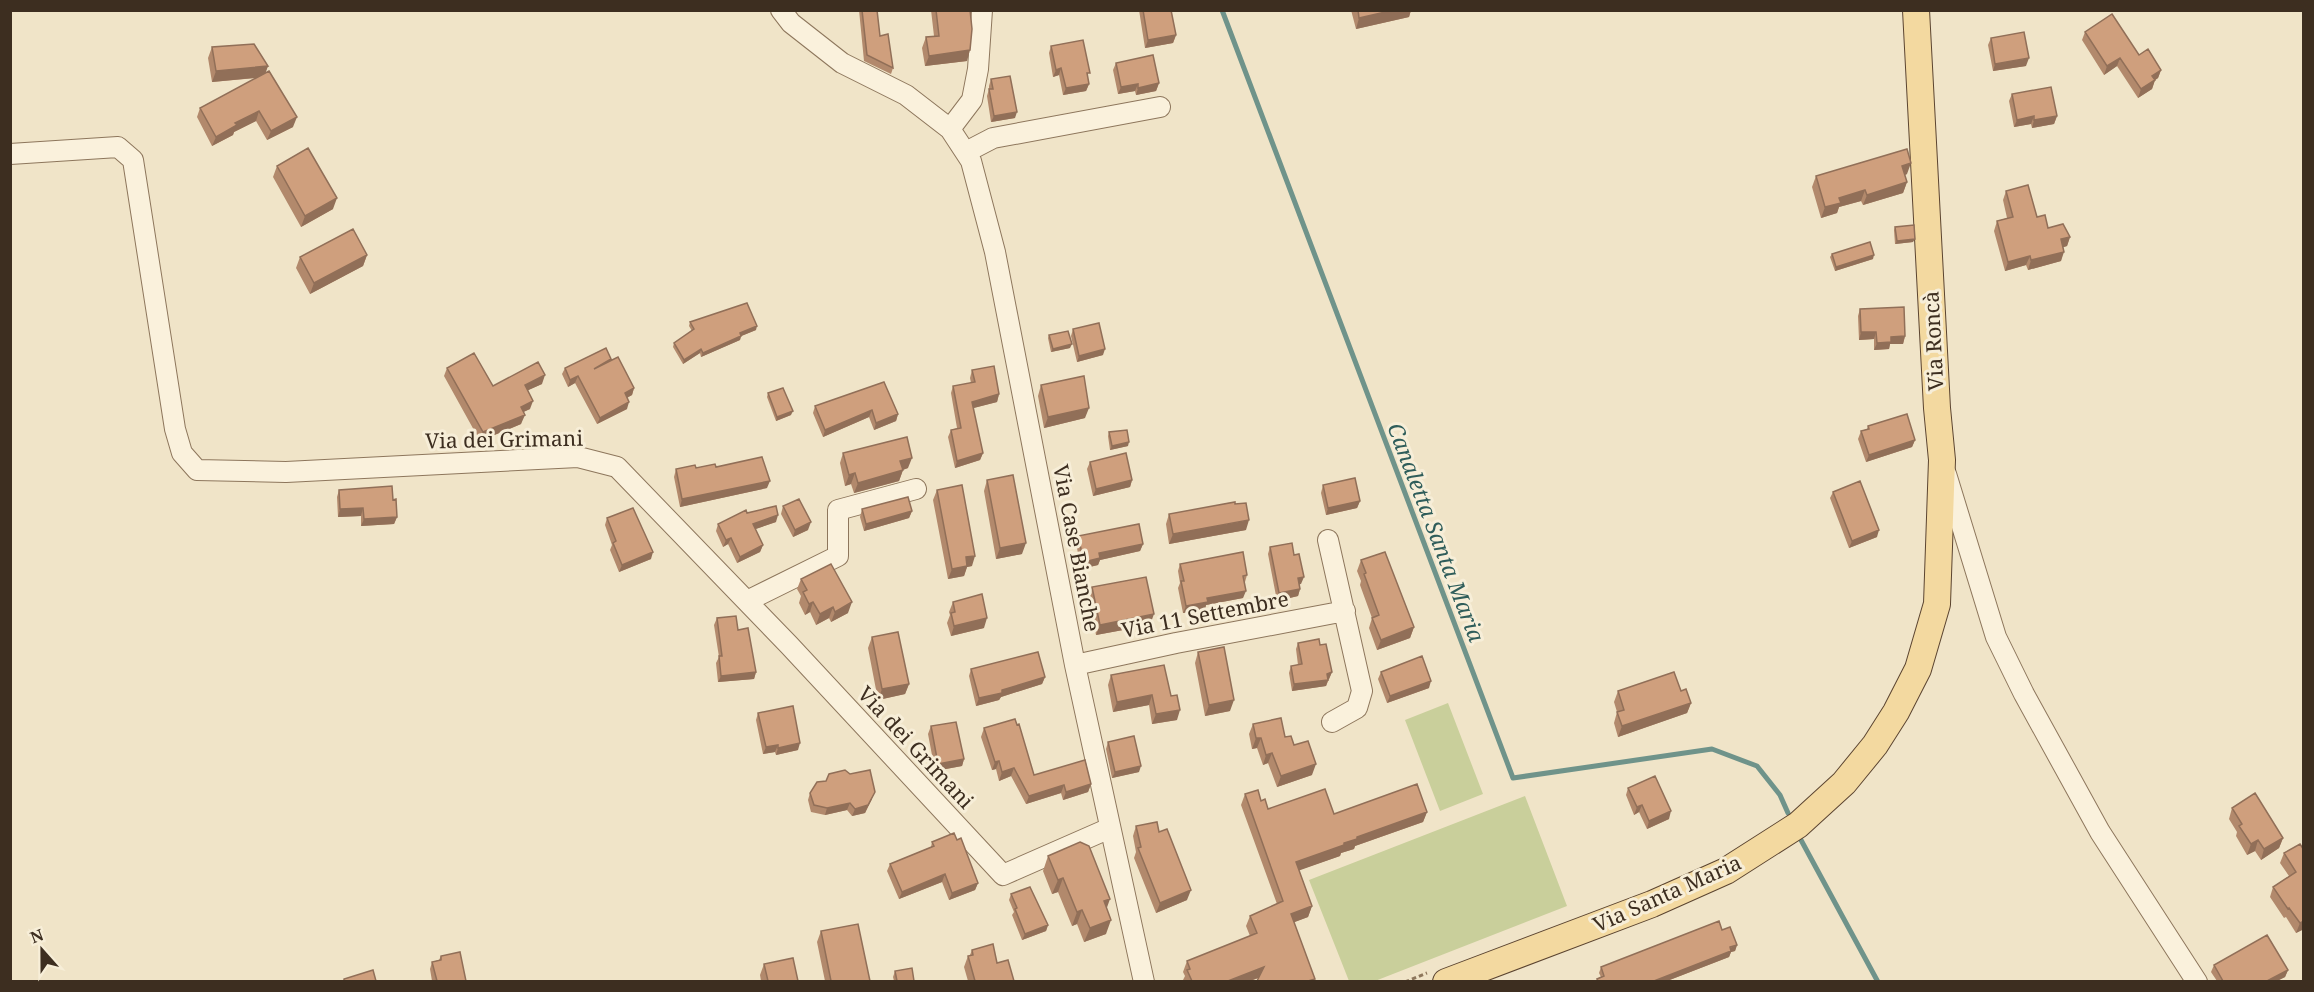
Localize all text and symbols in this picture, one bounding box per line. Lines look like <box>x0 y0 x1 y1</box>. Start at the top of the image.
street label: Via Roncà <box>1916 290 1950 392</box>
water label: Canaletta Santa Maria <box>1381 418 1493 646</box>
street label: Via dei Grimani <box>425 424 584 454</box>
street label: Via Case Bianche <box>1047 462 1107 634</box>
street label: Via 11 Settembre <box>1119 584 1291 644</box>
street label: Via dei Grimani <box>852 680 980 815</box>
street label: Via Santa Maria <box>1588 848 1746 938</box>
north arrow <box>12 920 72 980</box>
text: N <box>27 923 47 949</box>

